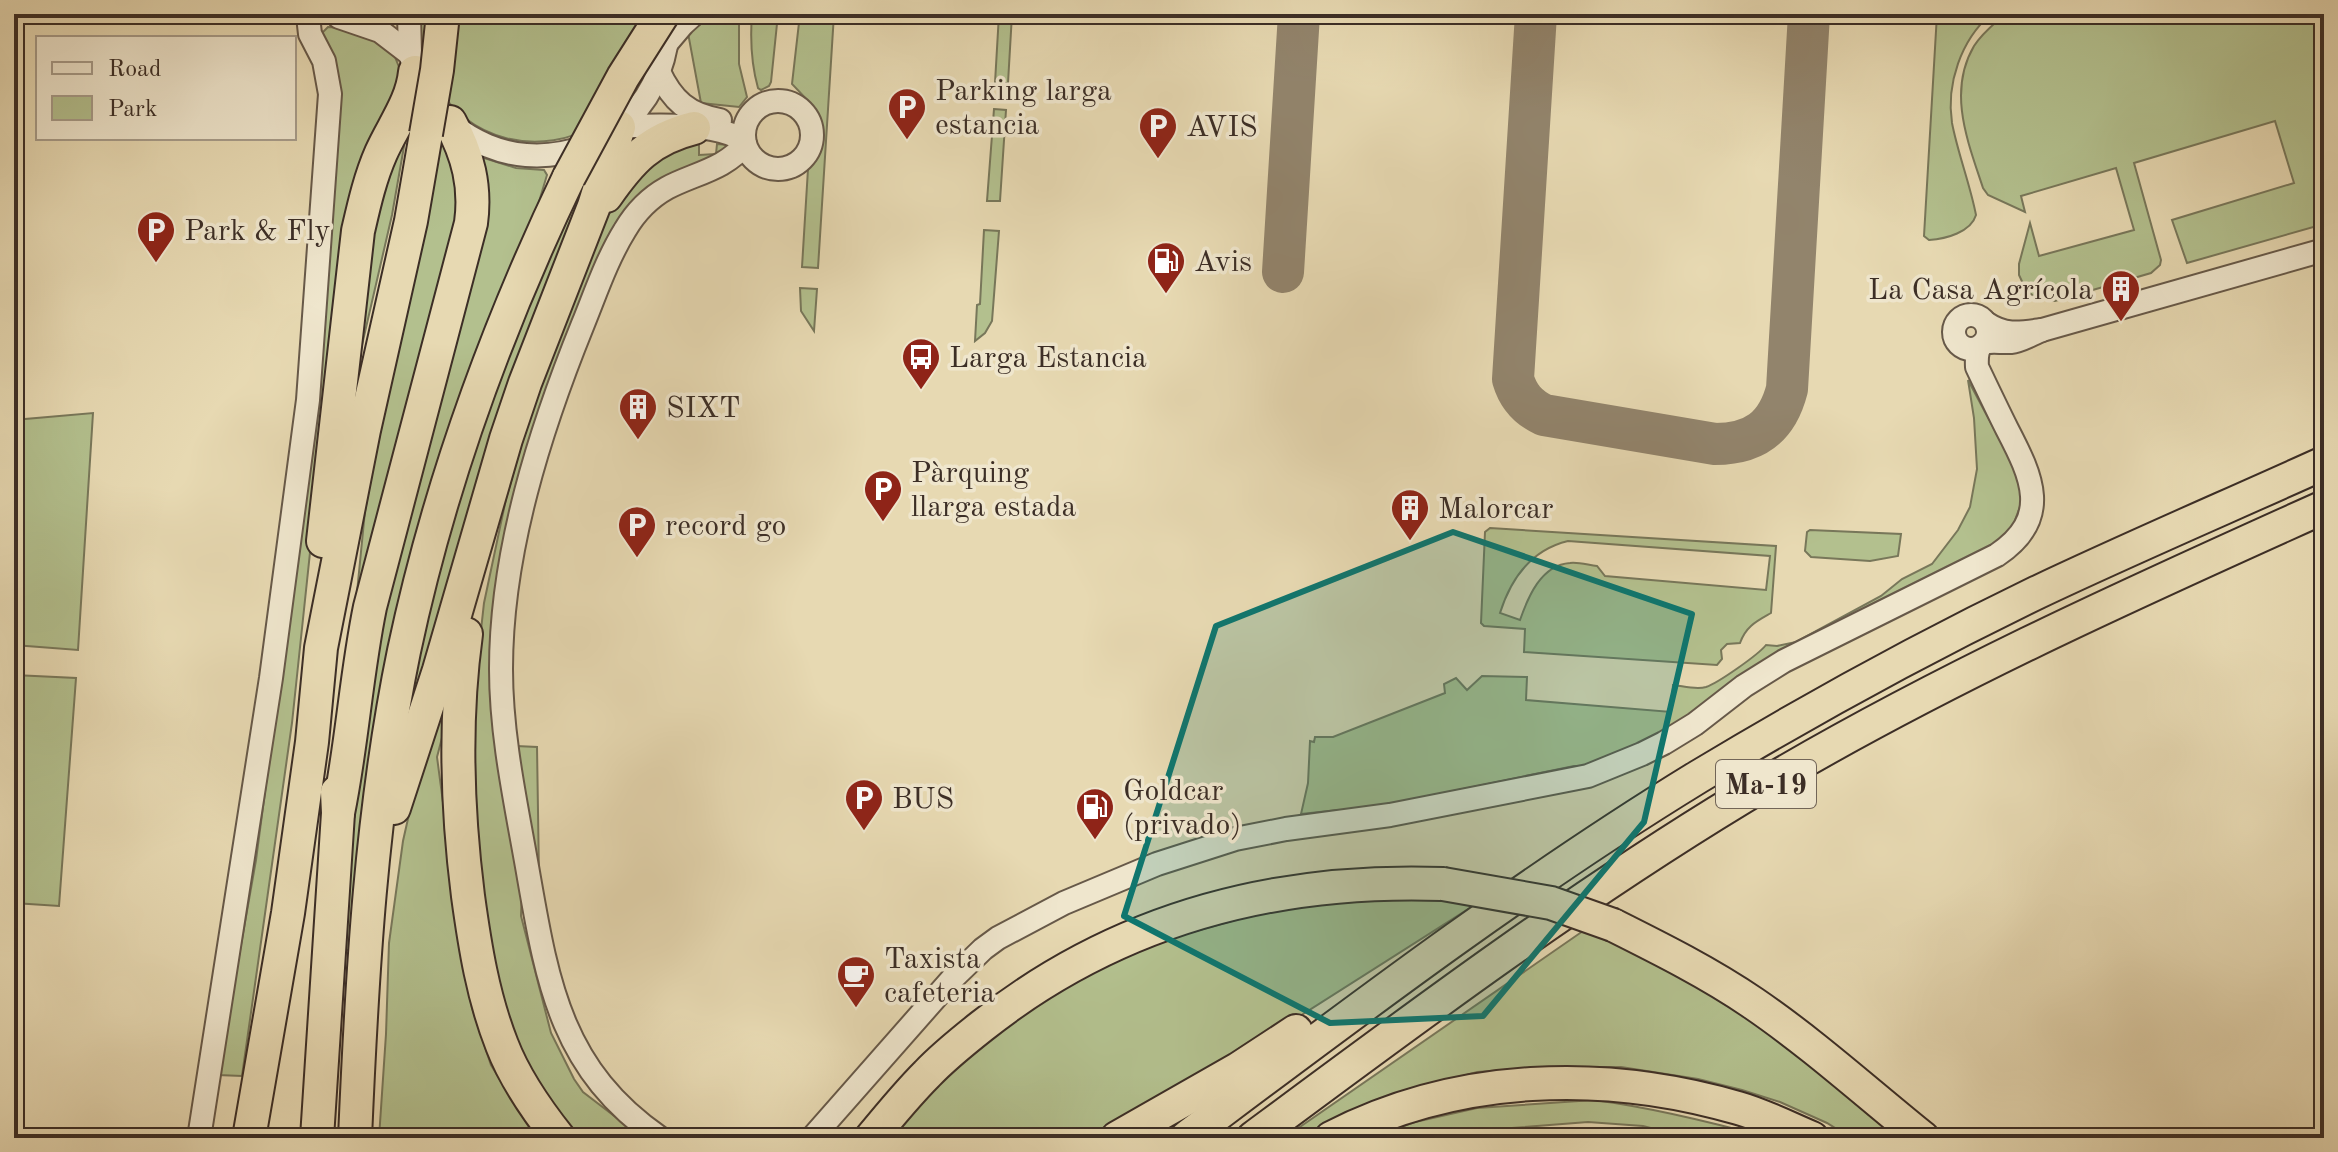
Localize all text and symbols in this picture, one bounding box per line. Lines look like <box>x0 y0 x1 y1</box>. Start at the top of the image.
legend <box>36 36 296 140</box>
text: Road <box>108 58 161 82</box>
place label: Parking larga estancia <box>935 77 1112 141</box>
parking icon: Parking larga estancia <box>886 86 928 141</box>
text: Park <box>108 98 157 122</box>
parking icon: AVIS <box>1137 105 1179 160</box>
place label: AVIS <box>1186 113 1258 143</box>
parking icon: Park & Fly <box>135 209 177 264</box>
place label: Park & Fly <box>184 217 331 247</box>
fuel station icon: Avis <box>1145 240 1187 295</box>
place label: Avis <box>1194 248 1252 278</box>
building icon: La Casa Agrícola <box>2100 268 2142 323</box>
place label: La Casa Agrícola <box>1868 276 2093 306</box>
bus stop icon: Larga Estancia <box>900 336 942 391</box>
place label: Larga Estancia <box>949 344 1147 374</box>
building icon: SIXT <box>617 386 659 441</box>
place label: SIXT <box>666 394 740 424</box>
place label: Pàrquing llarga estada <box>911 459 1077 523</box>
parking icon: Pàrquing llarga estada <box>862 468 904 523</box>
building icon: Malorcar <box>1389 487 1431 542</box>
place label: Malorcar <box>1438 495 1553 525</box>
parking icon: record go <box>616 504 658 559</box>
place label: record go <box>665 512 787 542</box>
road number: Ma-19 <box>1716 760 1816 808</box>
parking icon: BUS <box>843 777 885 832</box>
place label: Goldcar (privado) <box>1123 777 1241 841</box>
place label: BUS <box>892 785 954 815</box>
fuel station icon: Goldcar (privado) <box>1074 786 1116 841</box>
place label: Taxista cafeteria <box>884 945 995 1009</box>
cafe icon: Taxista cafeteria <box>835 954 877 1009</box>

